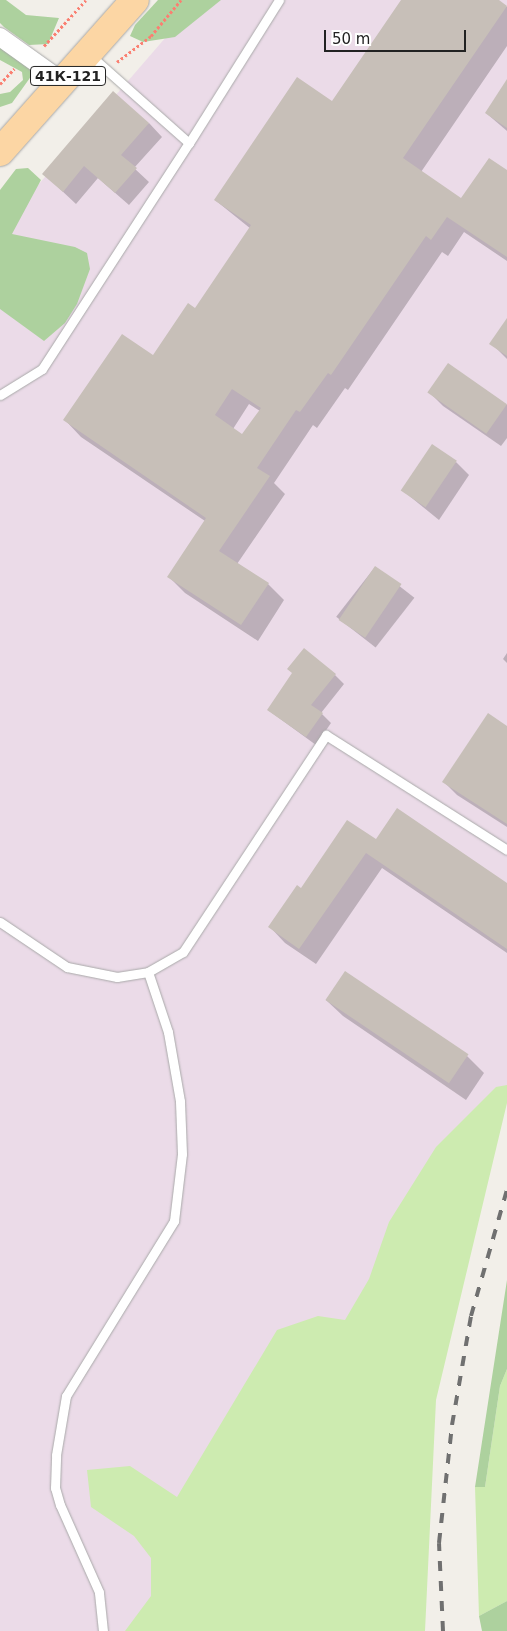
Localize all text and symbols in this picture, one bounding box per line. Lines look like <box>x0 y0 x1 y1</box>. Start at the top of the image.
scale bar <box>327 20 470 52</box>
text: 50 m <box>332 30 370 48</box>
road number: 41К-121 <box>29 64 107 88</box>

